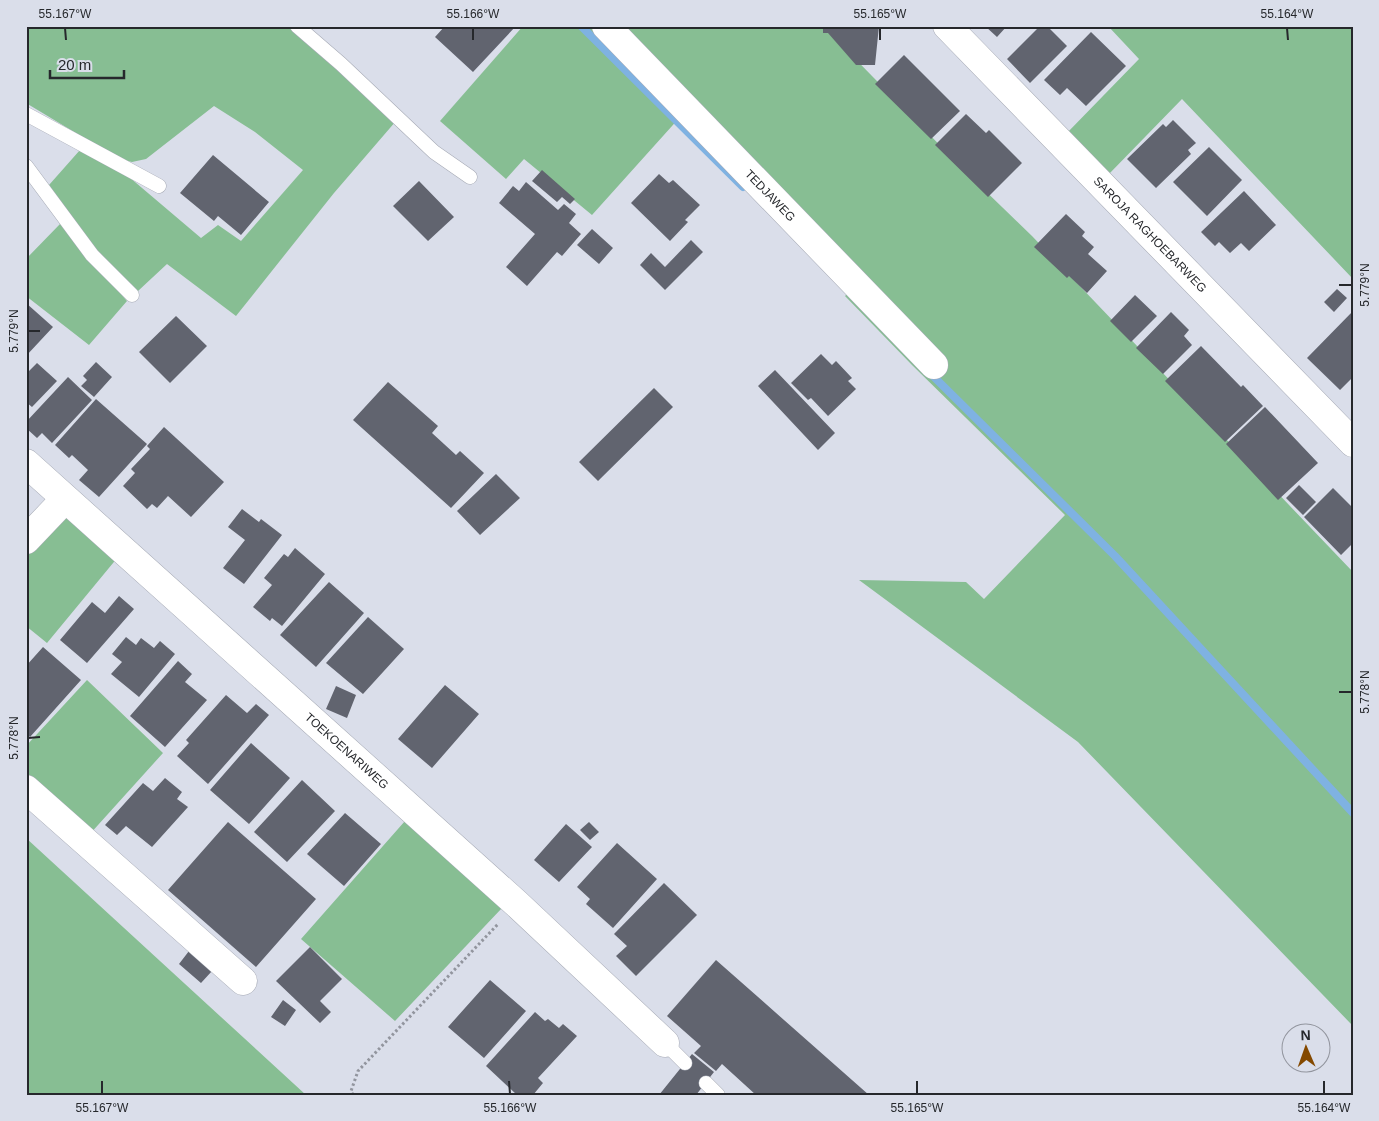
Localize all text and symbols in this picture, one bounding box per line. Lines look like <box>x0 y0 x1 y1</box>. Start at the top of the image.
text: 55.167°W <box>39 7 92 21</box>
text: 55.166°W <box>447 7 500 21</box>
text: 55.165°W <box>854 7 907 21</box>
text: 55.164°W <box>1261 7 1314 21</box>
scale bar <box>50 48 124 80</box>
text: 20 m <box>58 56 91 73</box>
street label: TEDJAWEG <box>742 167 798 224</box>
street label: SAROJA RAGHOEBARWEG <box>1091 174 1209 295</box>
text: 5.779°N <box>1358 263 1372 307</box>
text: 5.779°N <box>7 309 21 353</box>
text: 5.778°N <box>1358 670 1372 714</box>
street label: TOEKOENARIWEG <box>302 710 391 792</box>
text: 5.778°N <box>7 716 21 760</box>
north arrow <box>1282 1024 1332 1074</box>
text: N <box>1300 1027 1311 1043</box>
text: 55.167°W <box>76 1101 129 1115</box>
text: 55.166°W <box>484 1101 537 1115</box>
text: 55.165°W <box>891 1101 944 1115</box>
text: 55.164°W <box>1298 1101 1351 1115</box>

